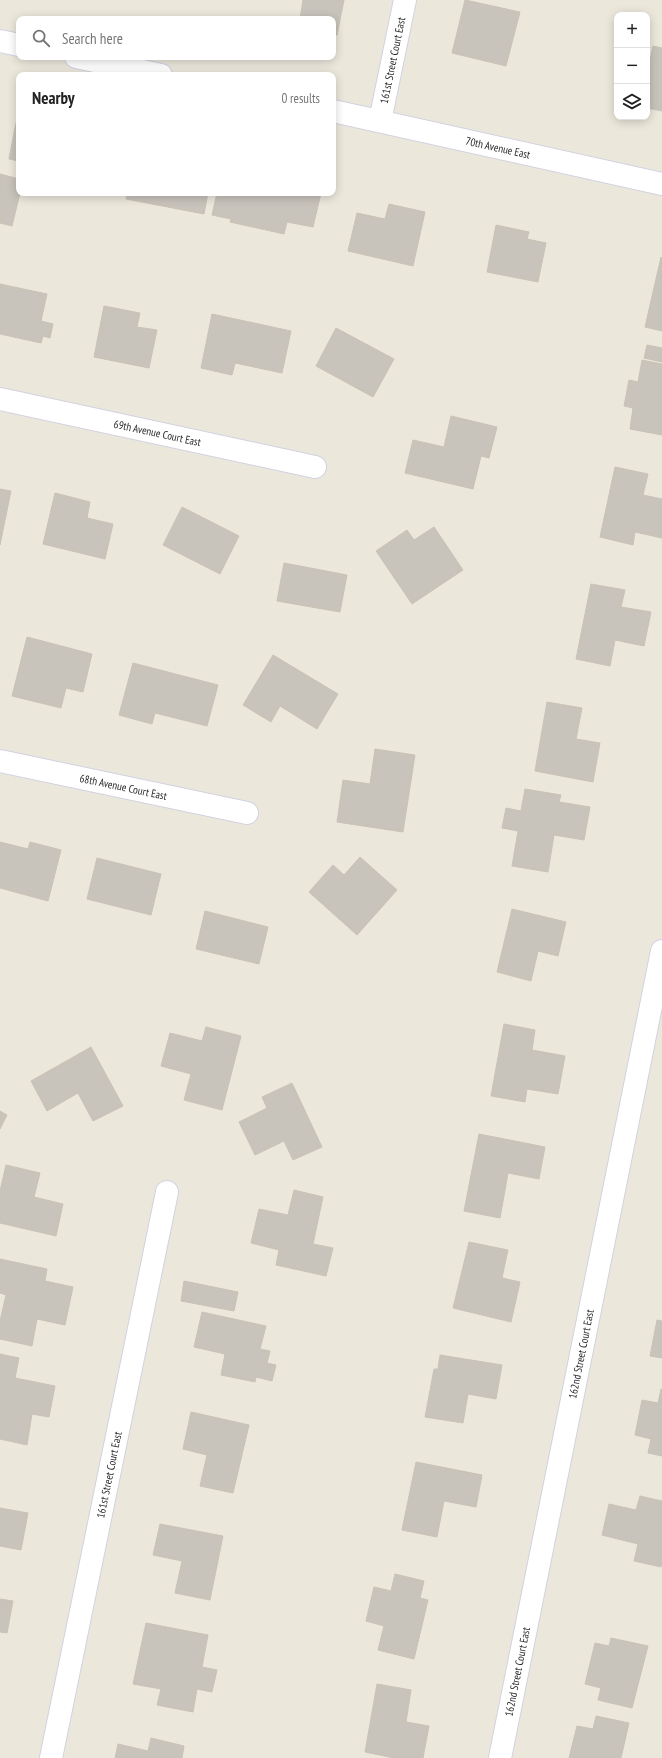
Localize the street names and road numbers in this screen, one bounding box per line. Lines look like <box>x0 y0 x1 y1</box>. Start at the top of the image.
street label: 161st Street Court East <box>377 16 408 105</box>
street label: 70th Avenue East <box>464 134 532 162</box>
street label: 69th Avenue Court East <box>112 417 202 449</box>
street label: 68th Avenue Court East <box>78 771 168 803</box>
street label: 162nd Street Court East <box>565 1308 597 1400</box>
street label: 161st Street Court East <box>93 1430 125 1519</box>
street label: 162nd Street Court East <box>502 1626 533 1718</box>

